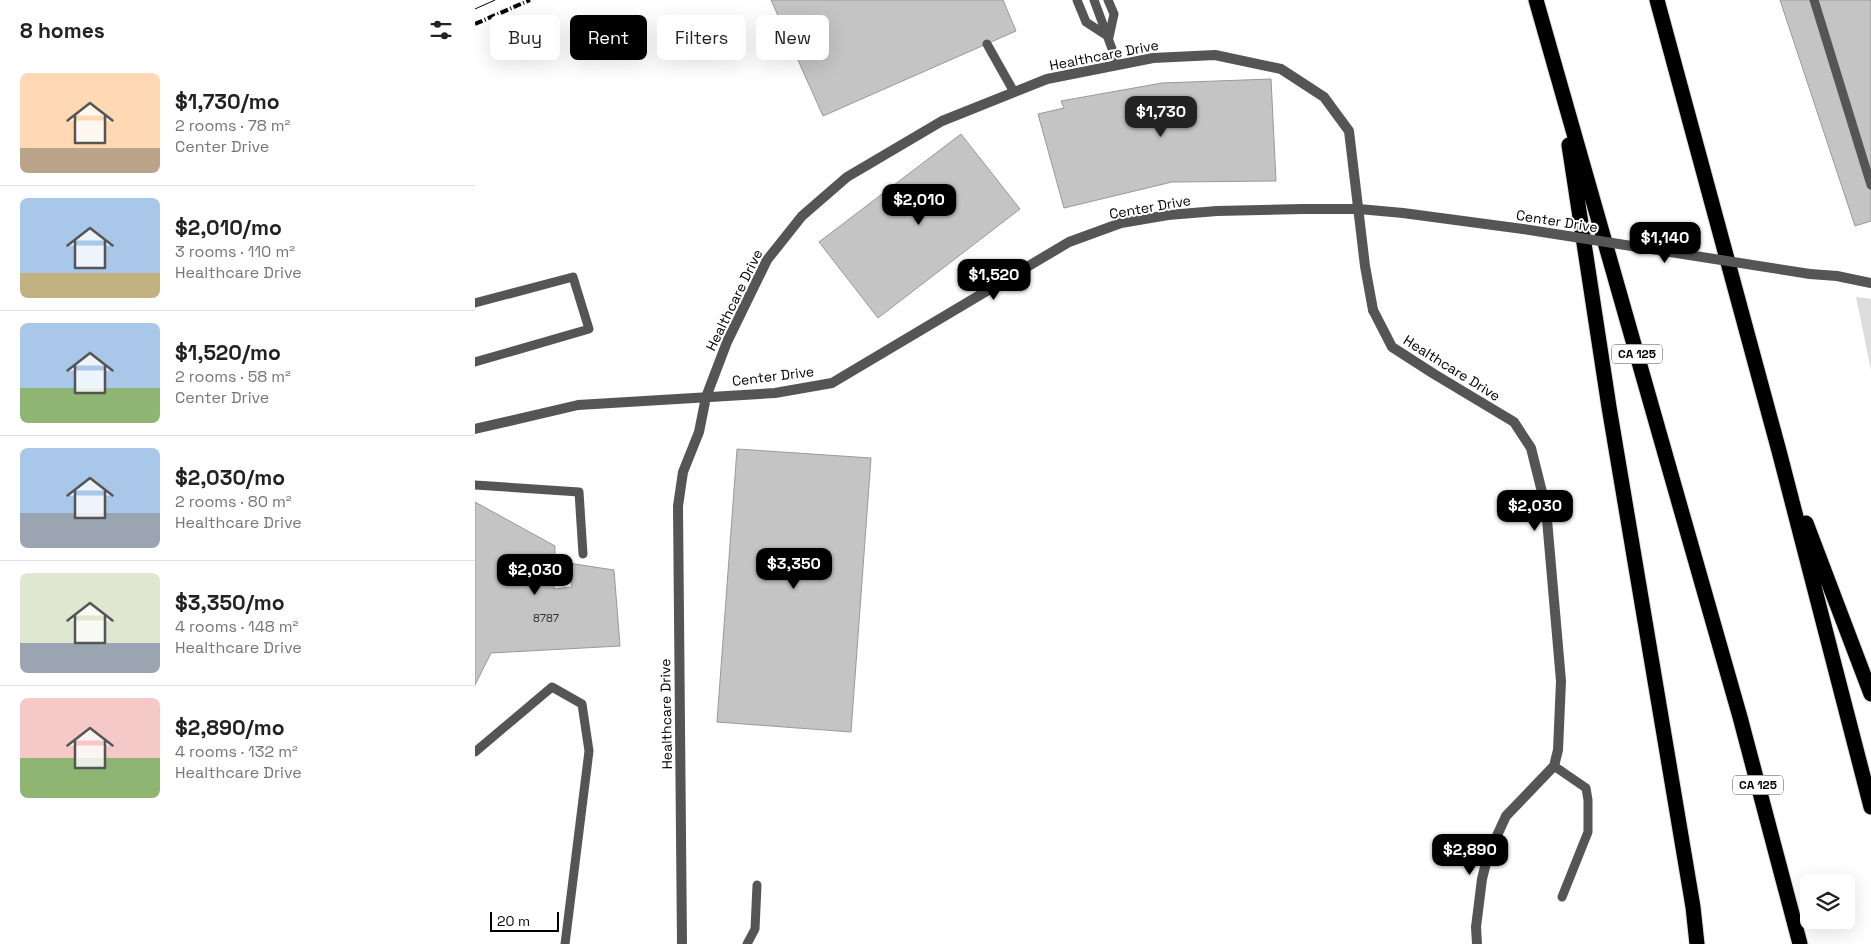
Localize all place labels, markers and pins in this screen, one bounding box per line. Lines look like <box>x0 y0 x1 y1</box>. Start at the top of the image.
pin: $1,730 <box>1120 96 1202 138</box>
pin: $2,010 <box>878 184 960 226</box>
pin: $1,140 <box>1624 222 1706 264</box>
pin: $1,520 <box>953 258 1035 301</box>
pin: $2,030 <box>1494 490 1576 532</box>
pin: $3,350 <box>753 548 835 590</box>
pin: $2,030 <box>494 554 576 596</box>
pin: $2,890 <box>1429 834 1511 876</box>

